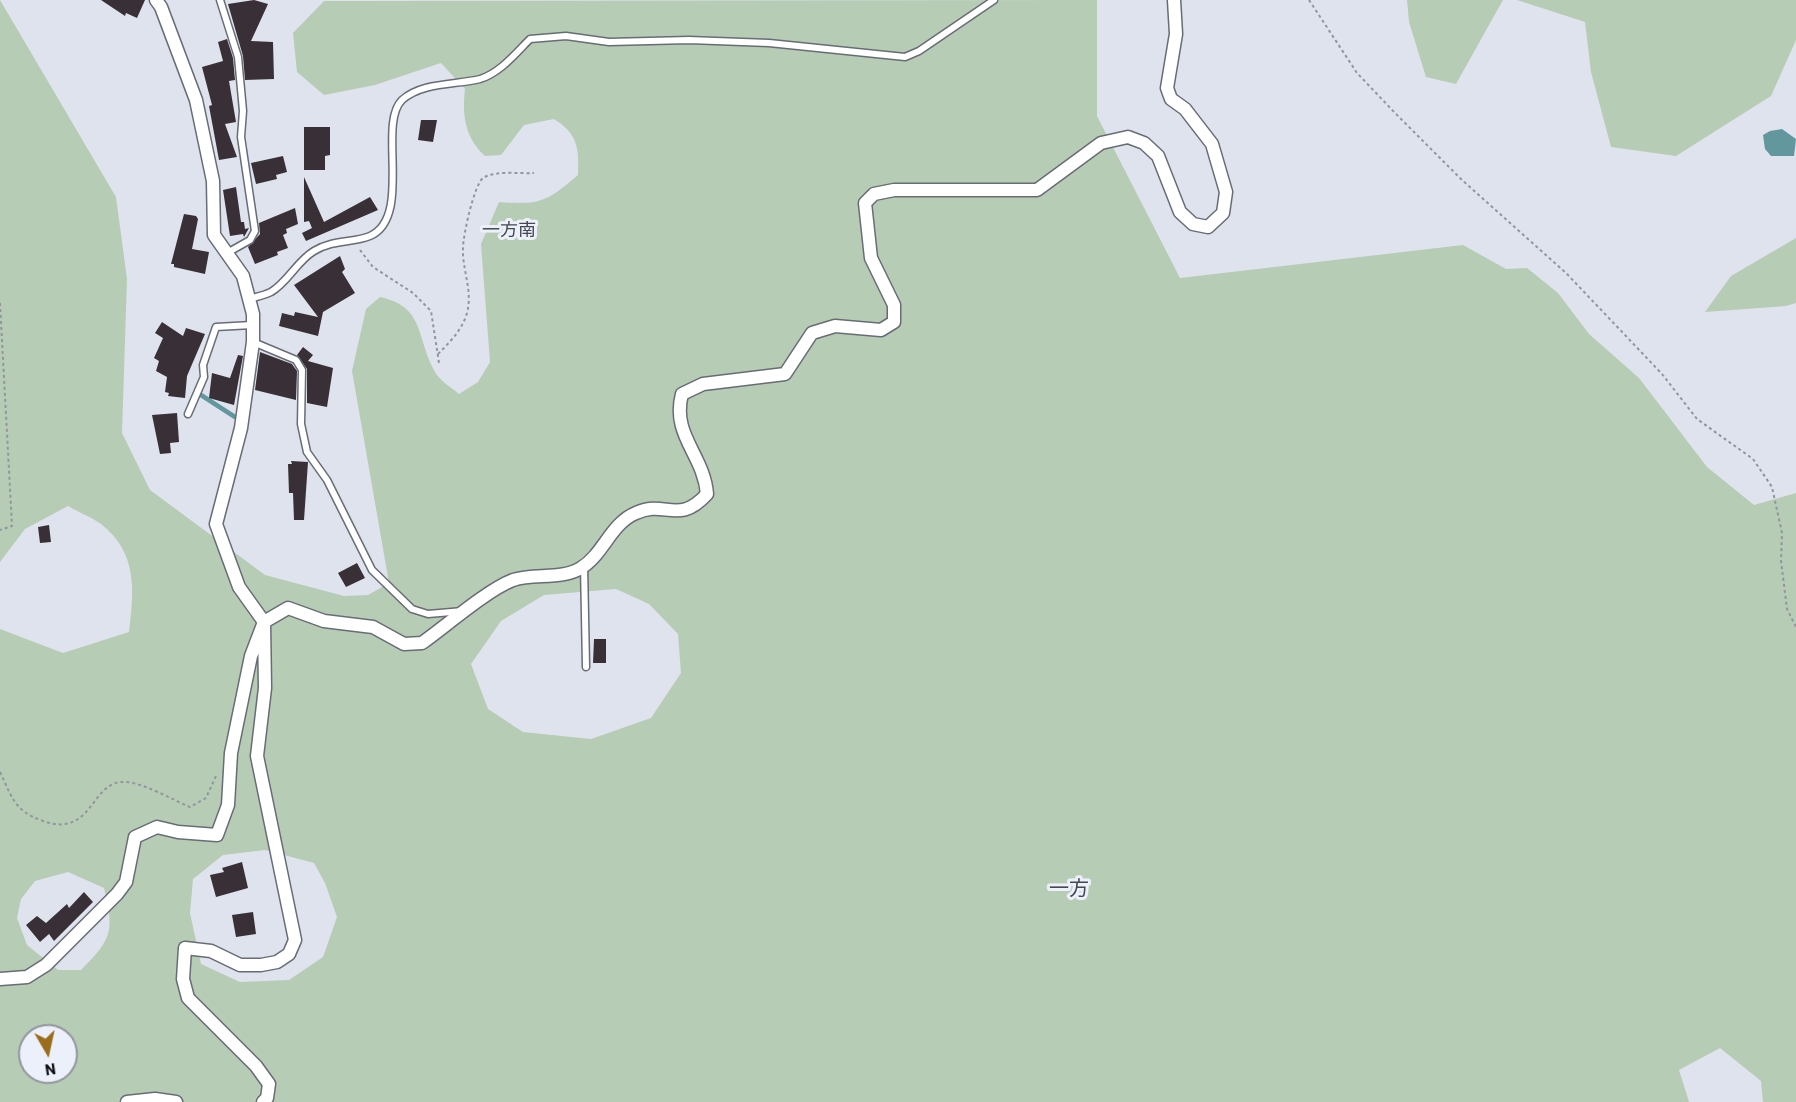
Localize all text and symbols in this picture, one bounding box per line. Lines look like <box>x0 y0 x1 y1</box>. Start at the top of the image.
district label: 一方南 <box>482 219 536 241</box>
district label: 一方 <box>1049 876 1089 900</box>
north arrow <box>18 1024 78 1084</box>
text: N <box>44 1060 57 1081</box>

